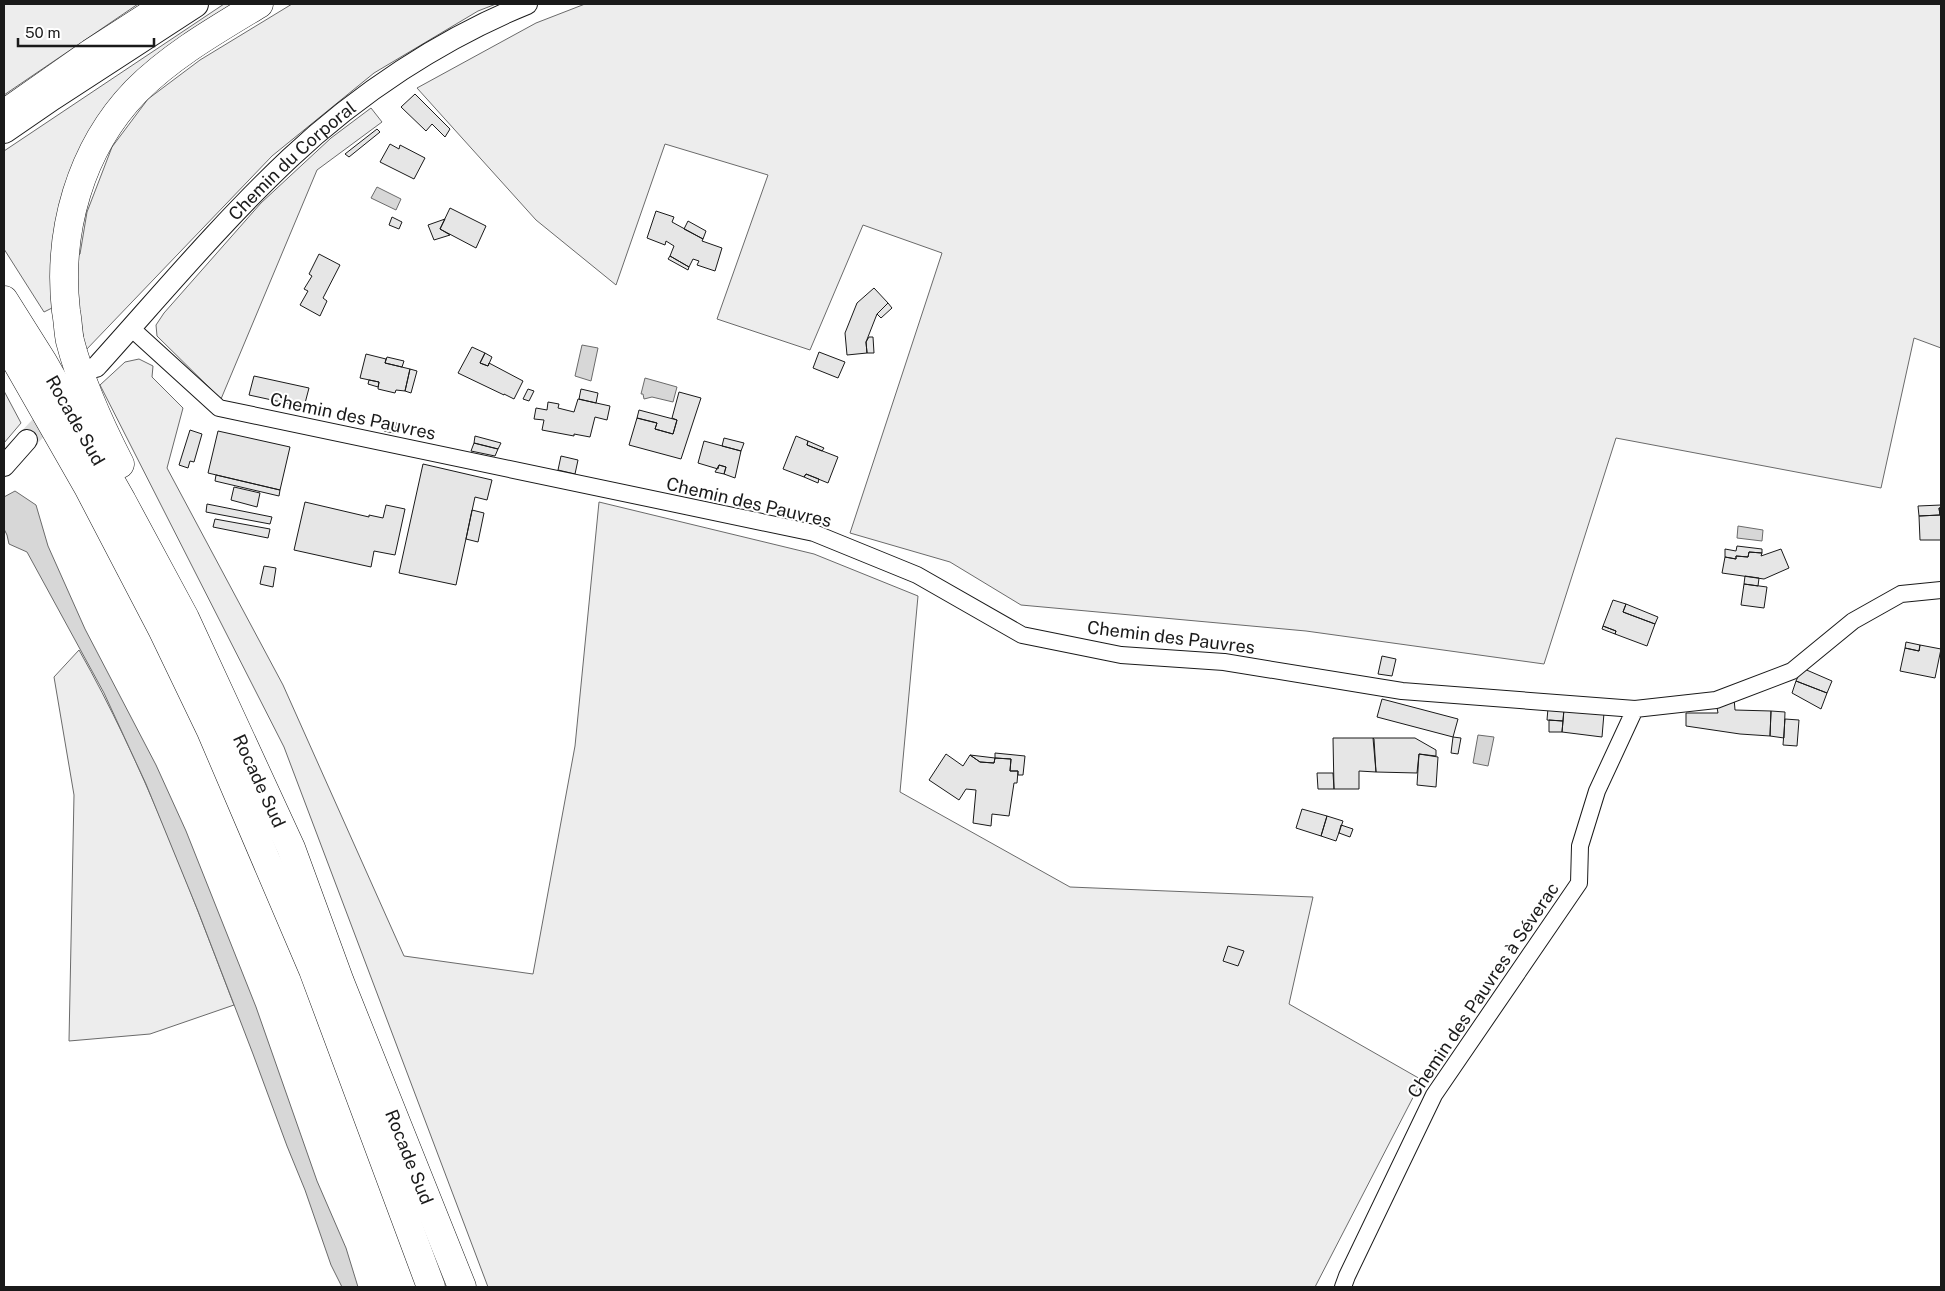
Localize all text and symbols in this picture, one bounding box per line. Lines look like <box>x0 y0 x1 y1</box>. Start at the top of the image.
scale bar <box>18 15 154 47</box>
text: 50 m <box>25 24 60 41</box>
street label: Chemin du Corporal <box>224 96 359 224</box>
street label: Rocade Sud <box>42 371 110 469</box>
street label: Chemin des Pauvres <box>268 388 438 444</box>
street label: Chemin des Pauvres <box>664 473 834 531</box>
street label: Chemin des Pauvres <box>1086 616 1256 658</box>
street label: Rocade Sud <box>229 731 290 830</box>
street label: Chemin des Pauvres à Séverac <box>1403 878 1563 1102</box>
street label: Rocade Sud <box>381 1106 438 1207</box>

